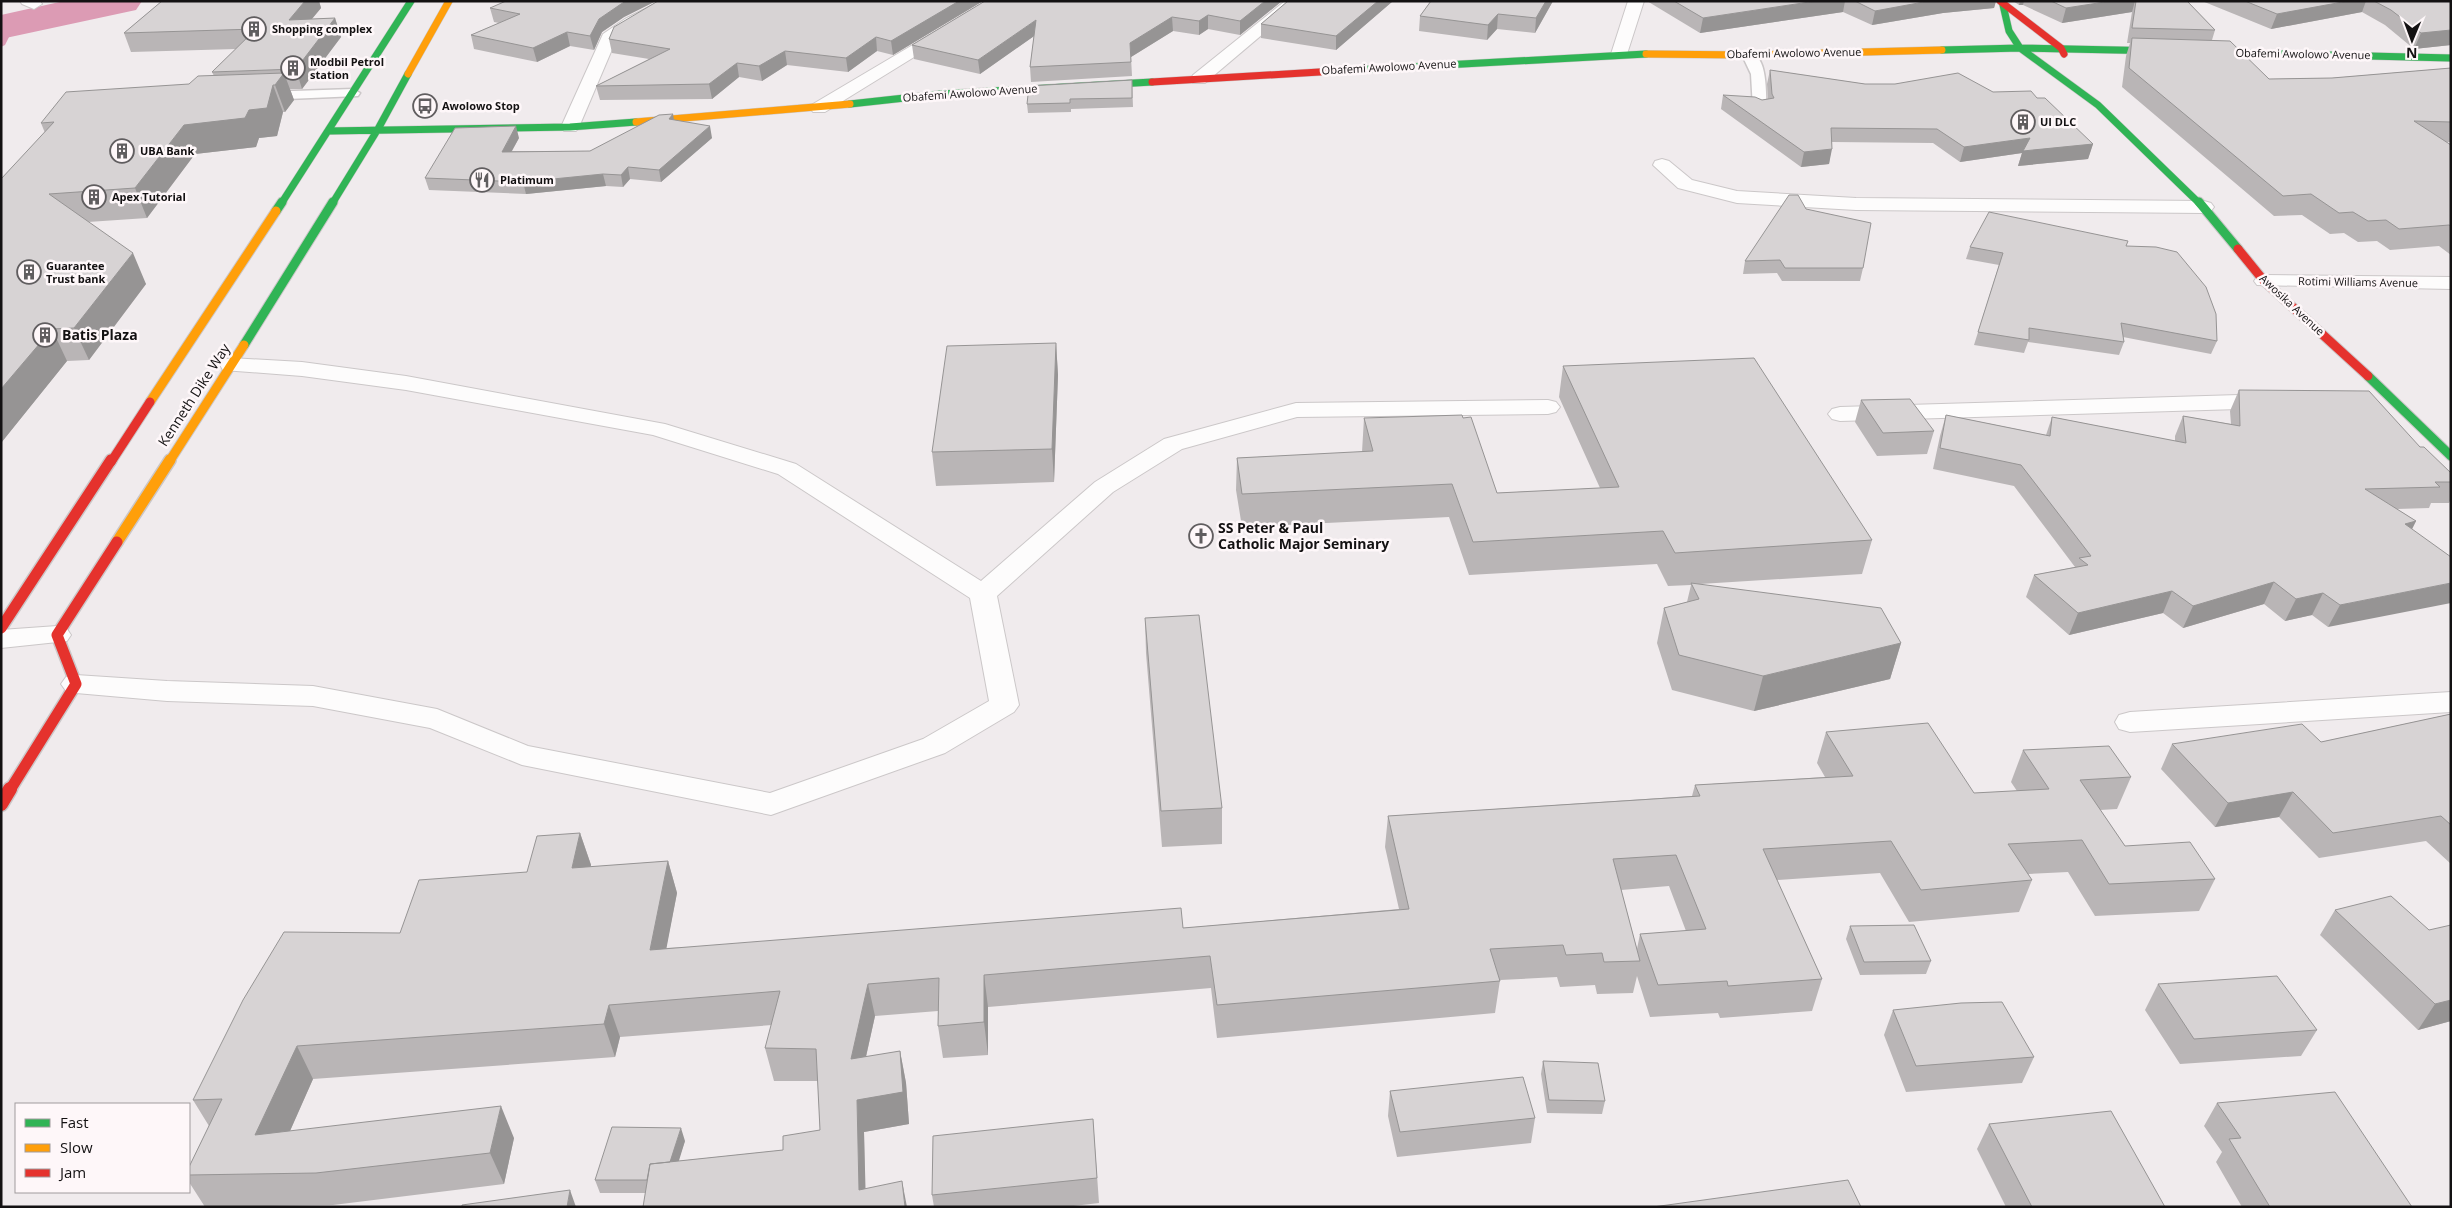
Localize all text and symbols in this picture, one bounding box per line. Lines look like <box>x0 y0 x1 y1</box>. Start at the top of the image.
north arrow <box>2387 15 2437 65</box>
building icon: Shopping complex <box>241 16 267 42</box>
place label: Shopping complex <box>272 21 373 36</box>
street label: Obafemi Awolowo Avenue <box>1726 44 1862 61</box>
text: N <box>2406 44 2418 63</box>
street label: Obafemi Awolowo Avenue <box>2235 45 2371 62</box>
place label: Modbil Petrol station <box>310 54 384 82</box>
building icon: Modbil Petrol station <box>280 55 306 81</box>
street label: Obafemi Awolowo Avenue <box>1321 55 1457 78</box>
street label: Obafemi Awolowo Avenue <box>902 80 1038 105</box>
bus stop icon: Awolowo Stop <box>412 93 438 119</box>
place label: Awolowo Stop <box>442 98 520 113</box>
building icon: UI DLC <box>2010 109 2036 135</box>
place label: UI DLC <box>2040 114 2076 129</box>
building icon: UBA Bank <box>109 138 135 164</box>
place label: UBA Bank <box>140 143 194 158</box>
restaurant icon: Platimum <box>469 167 495 193</box>
place label: Platimum <box>500 172 554 187</box>
building icon: Apex Tutorial <box>81 184 107 210</box>
place label: Apex Tutorial <box>112 189 186 204</box>
place label: Guarantee Trust bank <box>46 258 106 286</box>
building icon: Guarantee Trust bank <box>16 259 42 285</box>
street label: Awosika Avenue <box>2257 271 2328 338</box>
street label: Rotimi Williams Avenue <box>2298 273 2418 290</box>
building icon: Batis Plaza <box>32 322 58 348</box>
place label: Batis Plaza <box>62 325 138 344</box>
street label: Kenneth Dike Way <box>153 339 234 450</box>
place label: SS Peter & Paul Catholic Major Seminary <box>1218 518 1389 553</box>
church icon: SS Peter & Paul Catholic Major Seminary <box>1188 523 1214 549</box>
legend <box>15 1103 190 1193</box>
text: Fast <box>60 1112 89 1132</box>
text: Slow <box>60 1137 93 1157</box>
text: Jam <box>58 1162 86 1182</box>

